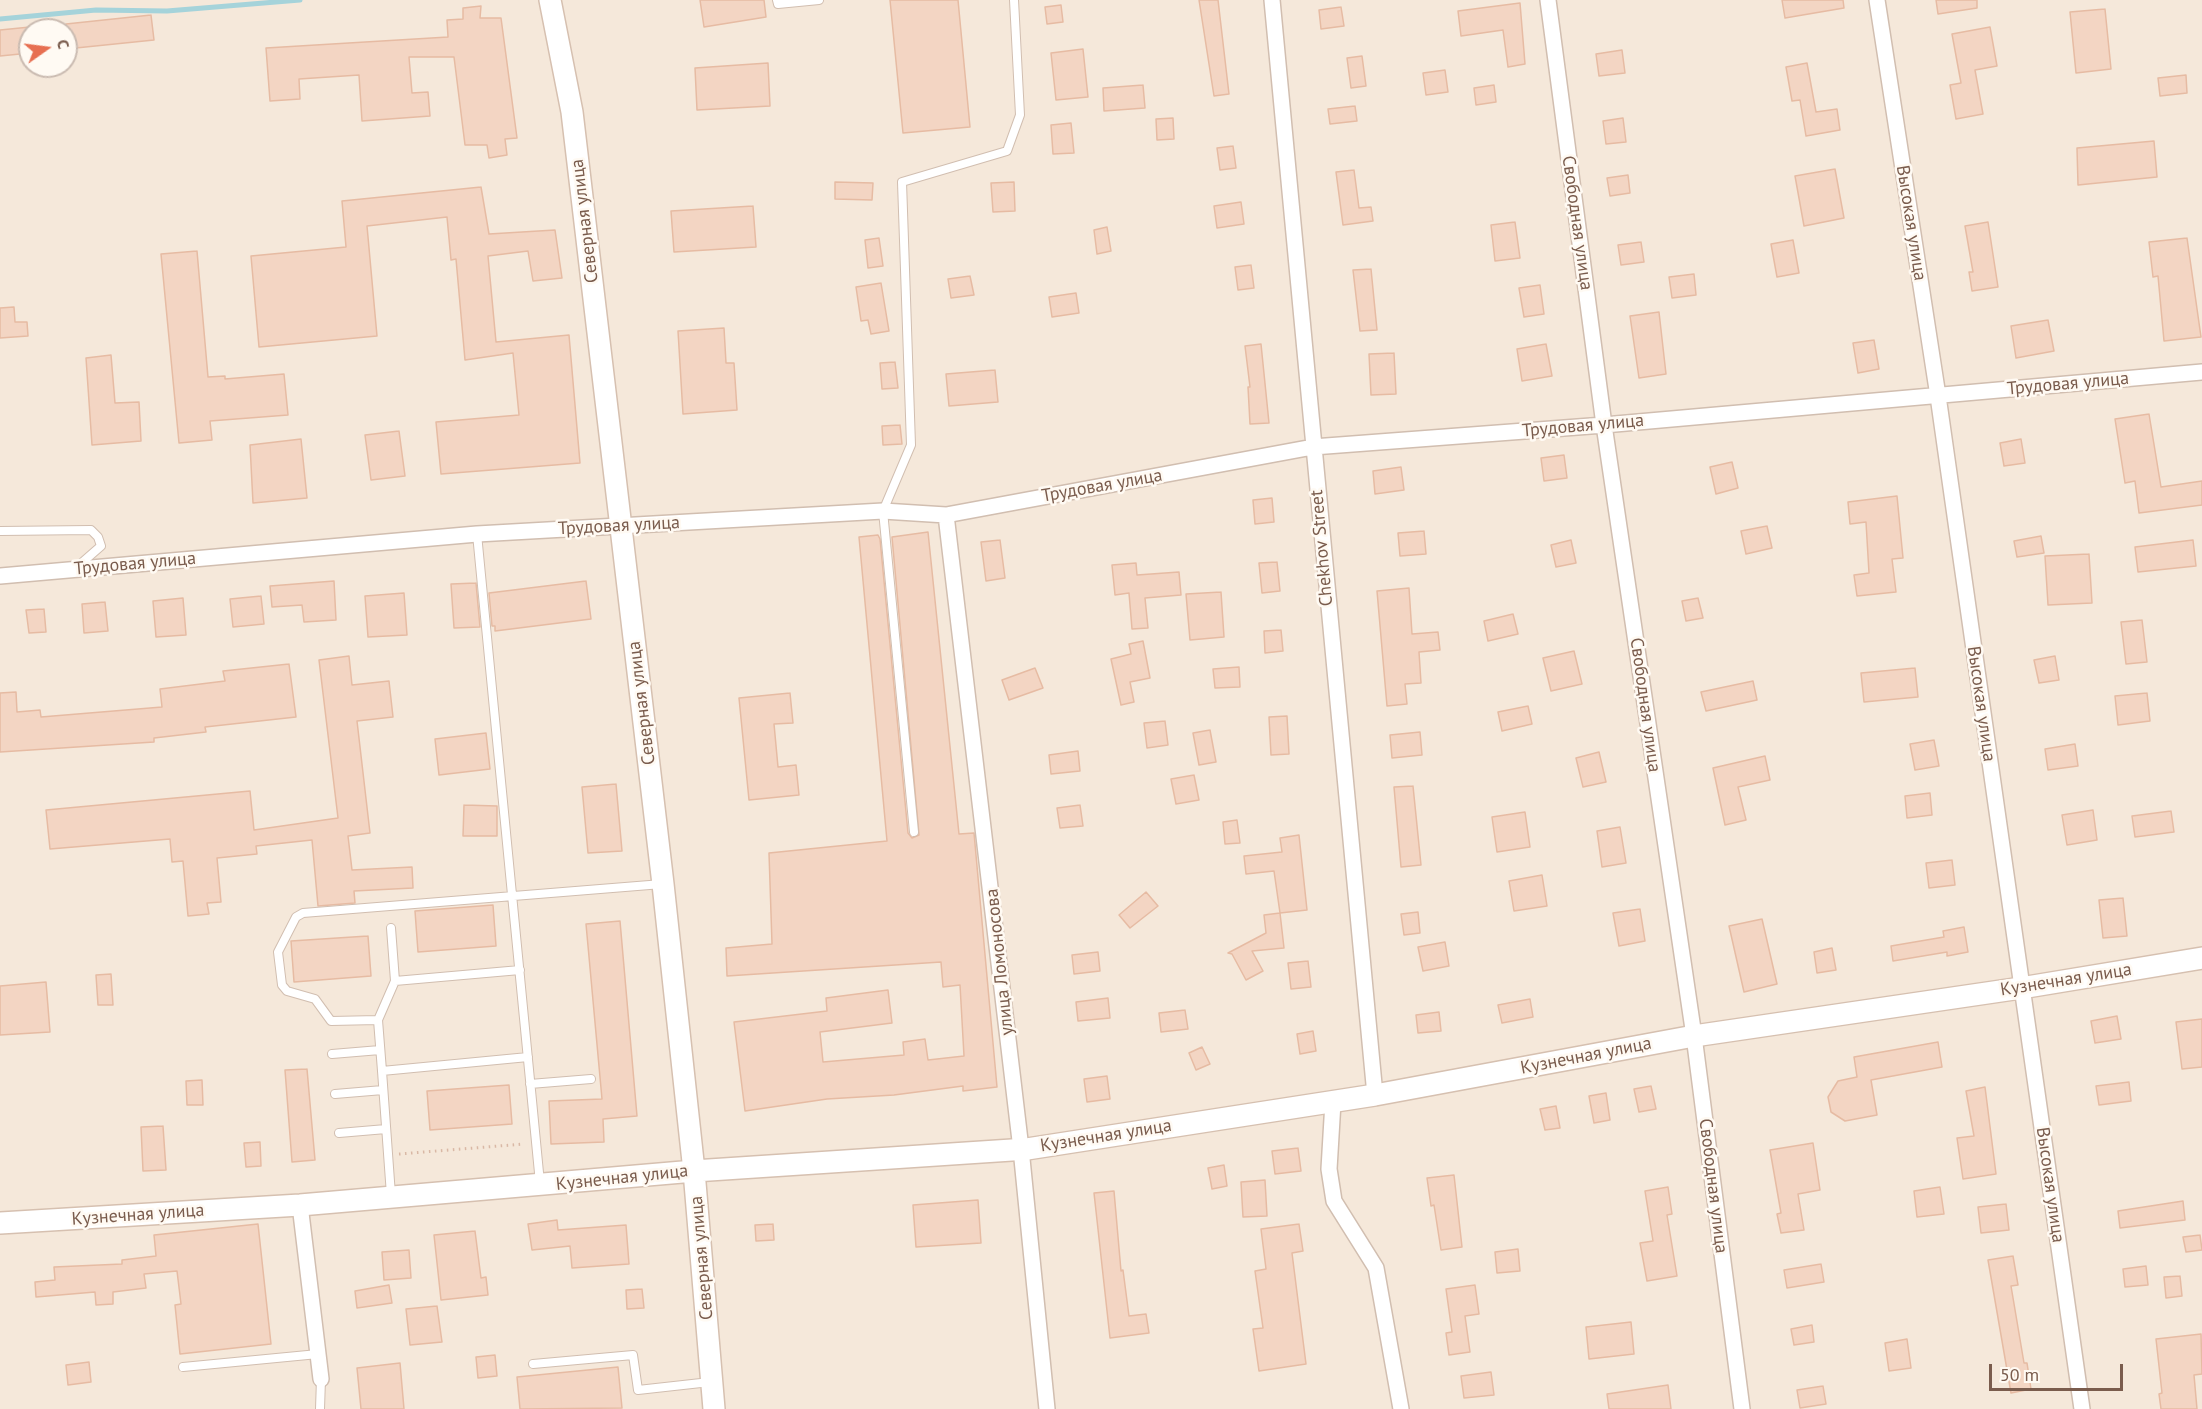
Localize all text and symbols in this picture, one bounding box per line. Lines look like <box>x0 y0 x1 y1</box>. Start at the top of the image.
north arrow <box>18 18 78 78</box>
text: С <box>53 37 74 51</box>
street label: Свободная улица <box>1557 154 1597 292</box>
street label: Северная улица <box>567 158 603 284</box>
street label: Высокая улица <box>1891 164 1931 282</box>
street label: Трудовая улица <box>2006 368 2130 400</box>
street label: Трудовая улица <box>1521 410 1645 442</box>
street label: Трудовая улица <box>1040 465 1164 507</box>
street label: Chekhov Street <box>1306 489 1338 607</box>
street label: Трудовая улица <box>557 512 681 540</box>
street label: Трудовая улица <box>73 548 197 580</box>
street label: Свободная улица <box>1625 636 1665 774</box>
street label: Северная улица <box>624 640 660 766</box>
street label: Высокая улица <box>1962 645 2000 763</box>
street label: улица Ломоносова <box>982 888 1018 1036</box>
street label: Кузнечная улица <box>1999 959 2133 1001</box>
street label: Кузнечная улица <box>1519 1033 1653 1079</box>
street label: Кузнечная улица <box>1039 1115 1173 1157</box>
street label: Свободная улица <box>1694 1117 1732 1255</box>
street label: Высокая улица <box>2031 1126 2069 1244</box>
street label: Кузнечная улица <box>555 1160 689 1196</box>
street label: Северная улица <box>686 1195 718 1321</box>
street label: Кузнечная улица <box>71 1200 205 1230</box>
scale bar <box>1992 1352 2126 1390</box>
text: 50 m <box>2000 1363 2039 1386</box>

